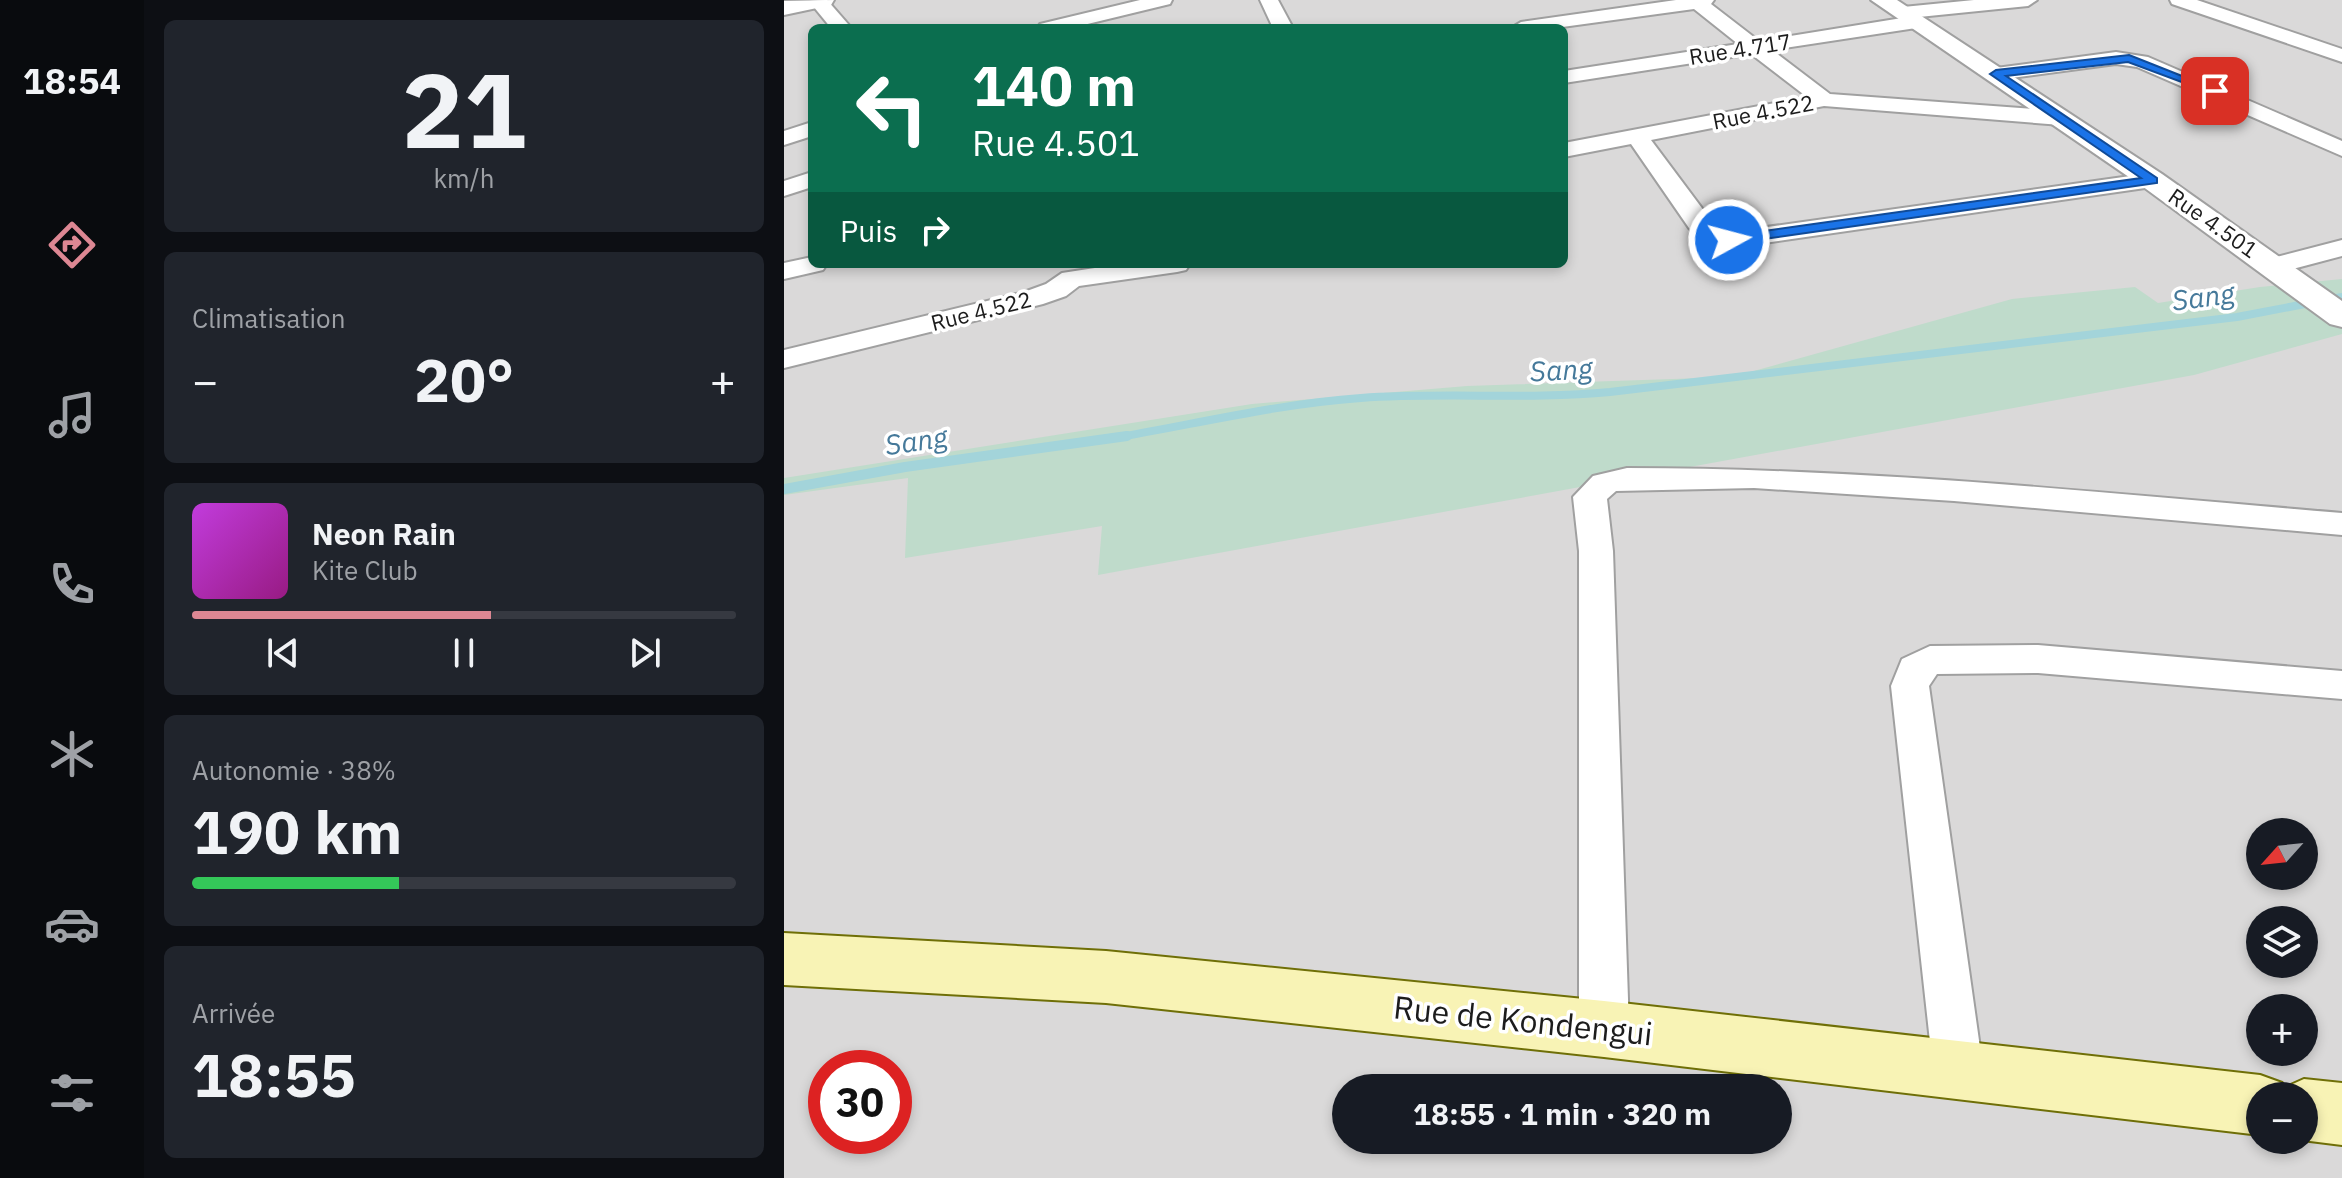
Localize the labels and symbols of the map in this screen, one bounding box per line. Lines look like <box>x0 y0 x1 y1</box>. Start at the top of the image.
street label: Rue 4.717 <box>1687 26 1793 71</box>
pin <box>2181 57 2249 125</box>
street label: Rue 4.522 <box>1710 87 1816 136</box>
street label: Rue 4.501 <box>2163 181 2264 264</box>
position arrow <box>1687 198 1771 282</box>
water label: Sang <box>2170 274 2238 319</box>
street label: Rue 4.522 <box>928 284 1034 337</box>
water label: Sang <box>1529 349 1595 390</box>
water label: Sang <box>882 418 951 463</box>
north arrow <box>2246 818 2318 890</box>
street label: Rue de Kondengui <box>1391 986 1655 1054</box>
speed limit sign: 30 <box>808 1050 912 1154</box>

